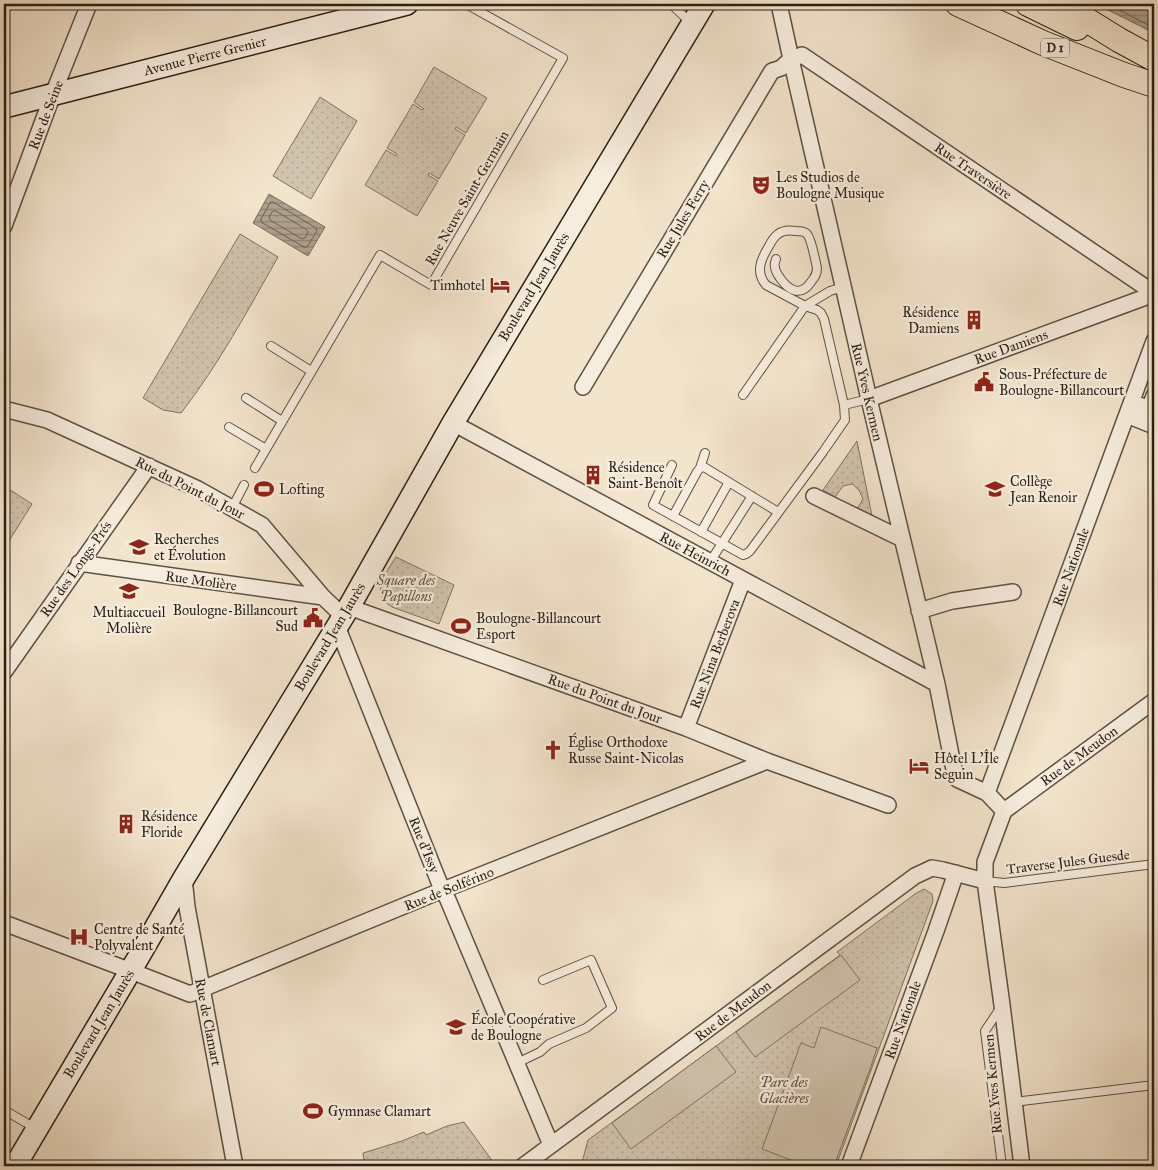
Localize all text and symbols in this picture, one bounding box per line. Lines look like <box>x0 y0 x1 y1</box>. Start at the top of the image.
street label: Avenue Pierre Grenier <box>141 32 269 80</box>
road number: D 1 <box>1041 38 1069 58</box>
street label: Rue de Seine <box>25 78 67 152</box>
street label: Rue Neuve Saint-Germain <box>421 127 513 268</box>
street label: Rue Traversière <box>931 139 1015 203</box>
place label: Les Studios de Boulogne Musique <box>776 169 885 203</box>
theatre icon: Les Studios de Boulogne Musique <box>750 174 772 196</box>
street label: Rue Jules Ferry <box>653 176 714 262</box>
street label: Boulevard Jean Jaurès <box>495 230 574 345</box>
hotel icon: Timhotel <box>489 274 511 296</box>
place label: Timhotel <box>430 277 485 294</box>
place label: Résidence Damiens <box>902 304 959 337</box>
building icon: Résidence Damiens <box>963 309 985 331</box>
street label: Rue Damiens <box>972 326 1050 368</box>
street label: Rue Yves Kermen <box>847 341 887 443</box>
place label: Sous-Préfecture de Boulogne-Billancourt <box>999 366 1124 399</box>
public building icon: Sous-Préfecture de Boulogne-Billancourt <box>973 371 995 393</box>
street label: Rue du Point du Jour <box>132 453 248 524</box>
place label: Résidence Saint-Benoît <box>608 459 683 492</box>
building icon: Résidence Saint-Benoît <box>582 464 604 486</box>
place label: Collège Jean Renoir <box>1008 473 1078 507</box>
sports icon: Lofting <box>253 478 275 500</box>
school or university icon: Collège Jean Renoir <box>984 478 1006 500</box>
place label: Lofting <box>279 481 325 498</box>
street label: Rue des Longs-Prés <box>36 518 116 620</box>
street label: Rue Nationale <box>1049 525 1093 609</box>
street label: Rue Heinrich <box>657 528 734 580</box>
place label: Recherches et Évolution <box>154 531 226 564</box>
school or university icon: Recherches et Évolution <box>128 536 150 558</box>
street label: Rue Molière <box>164 568 238 594</box>
park label: Square des Papillons <box>376 572 436 606</box>
school or university icon: Multiaccueil Molière <box>118 580 140 602</box>
street label: Boulevard Jean Jaurès <box>291 580 370 695</box>
street label: Rue Nina Berberova <box>686 597 744 711</box>
place label: Boulogne-Billancourt Sud <box>173 602 298 635</box>
place label: Multiaccueil Molière <box>93 604 166 637</box>
public building icon: Boulogne-Billancourt Sud <box>302 607 324 629</box>
place label: Boulogne-Billancourt Esport <box>476 610 601 643</box>
sports icon: Boulogne-Billancourt Esport <box>450 615 472 637</box>
street label: Rue du Point du Jour <box>545 670 665 729</box>
street label: Rue de Meudon <box>1037 722 1121 790</box>
place label: Église Orthodoxe Russe Saint-Nicolas <box>568 732 684 767</box>
church icon: Église Orthodoxe Russe Saint-Nicolas <box>542 739 564 761</box>
place label: Hôtel L'Île Seguin <box>934 749 999 783</box>
hotel icon: Hôtel L'Île Seguin <box>908 755 930 777</box>
place label: Résidence Floride <box>141 808 198 841</box>
building icon: Résidence Floride <box>115 813 137 835</box>
street label: Rue d'Issy <box>405 814 443 876</box>
street label: Traverse Jules Guesde <box>1005 846 1131 879</box>
street label: Rue de Solférino <box>402 863 496 915</box>
place label: Centre de Santé Polyvalent <box>94 921 184 954</box>
hospital icon: Centre de Santé Polyvalent <box>68 926 90 948</box>
street label: Boulevard Jean Jaurès <box>60 967 139 1082</box>
street label: Rue de Clamart <box>191 977 225 1067</box>
street label: Rue de Meudon <box>691 977 775 1045</box>
street label: Rue Nationale <box>881 978 925 1062</box>
place label: École Coopérative de Boulogne <box>471 1009 576 1044</box>
school or university icon: École Coopérative de Boulogne <box>445 1016 467 1038</box>
street label: Rue Yves Kermen <box>980 1033 1006 1135</box>
park label: Parc des Glacières <box>759 1074 810 1107</box>
sports icon: Gymnase Clamart <box>302 1100 324 1122</box>
place label: Gymnase Clamart <box>328 1103 431 1120</box>

